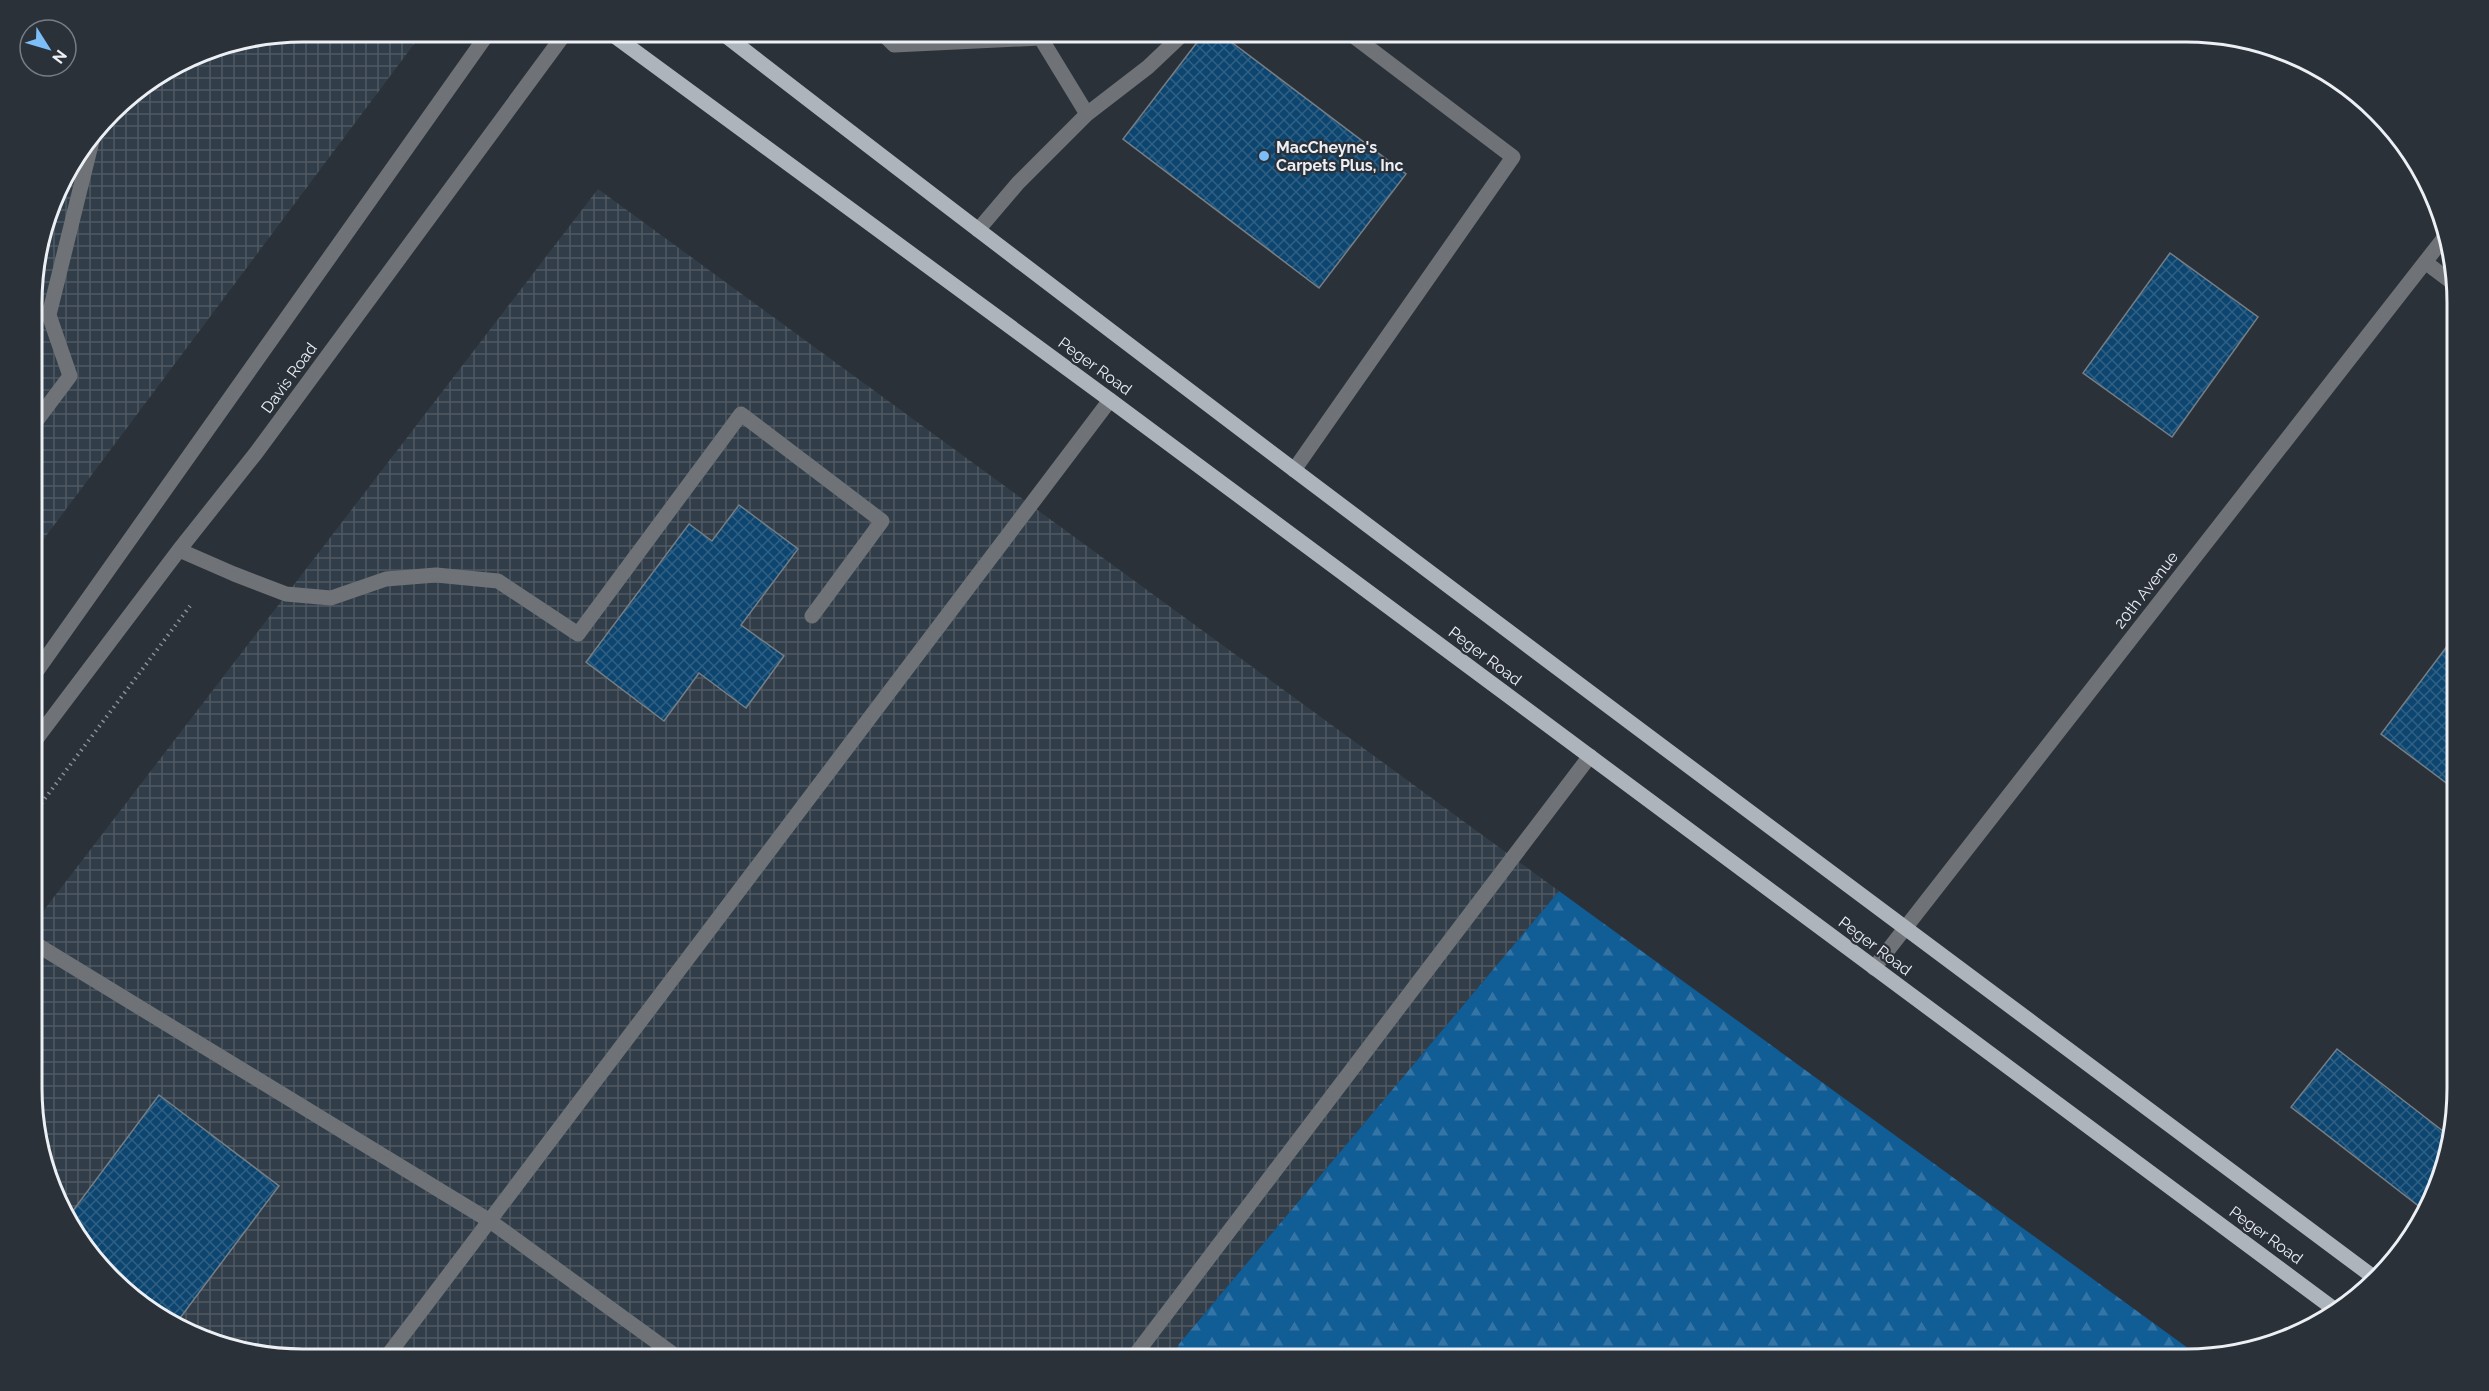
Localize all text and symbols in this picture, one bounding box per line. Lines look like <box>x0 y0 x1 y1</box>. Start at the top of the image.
north arrow <box>18 18 78 78</box>
text: N <box>48 46 71 67</box>
place label: MacCheyne's Carpets Plus, Inc <box>1276 138 1404 175</box>
marker: MacCheyne's Carpets Plus, Inc <box>1257 149 1271 163</box>
street label: Peger Road <box>1055 333 1135 399</box>
street label: Davis Road <box>257 339 321 417</box>
street label: 20th Avenue <box>2110 548 2182 632</box>
street label: Peger Road <box>1445 622 1525 690</box>
street label: Peger Road <box>1835 912 1915 980</box>
street label: Peger Road <box>2226 1202 2306 1268</box>

